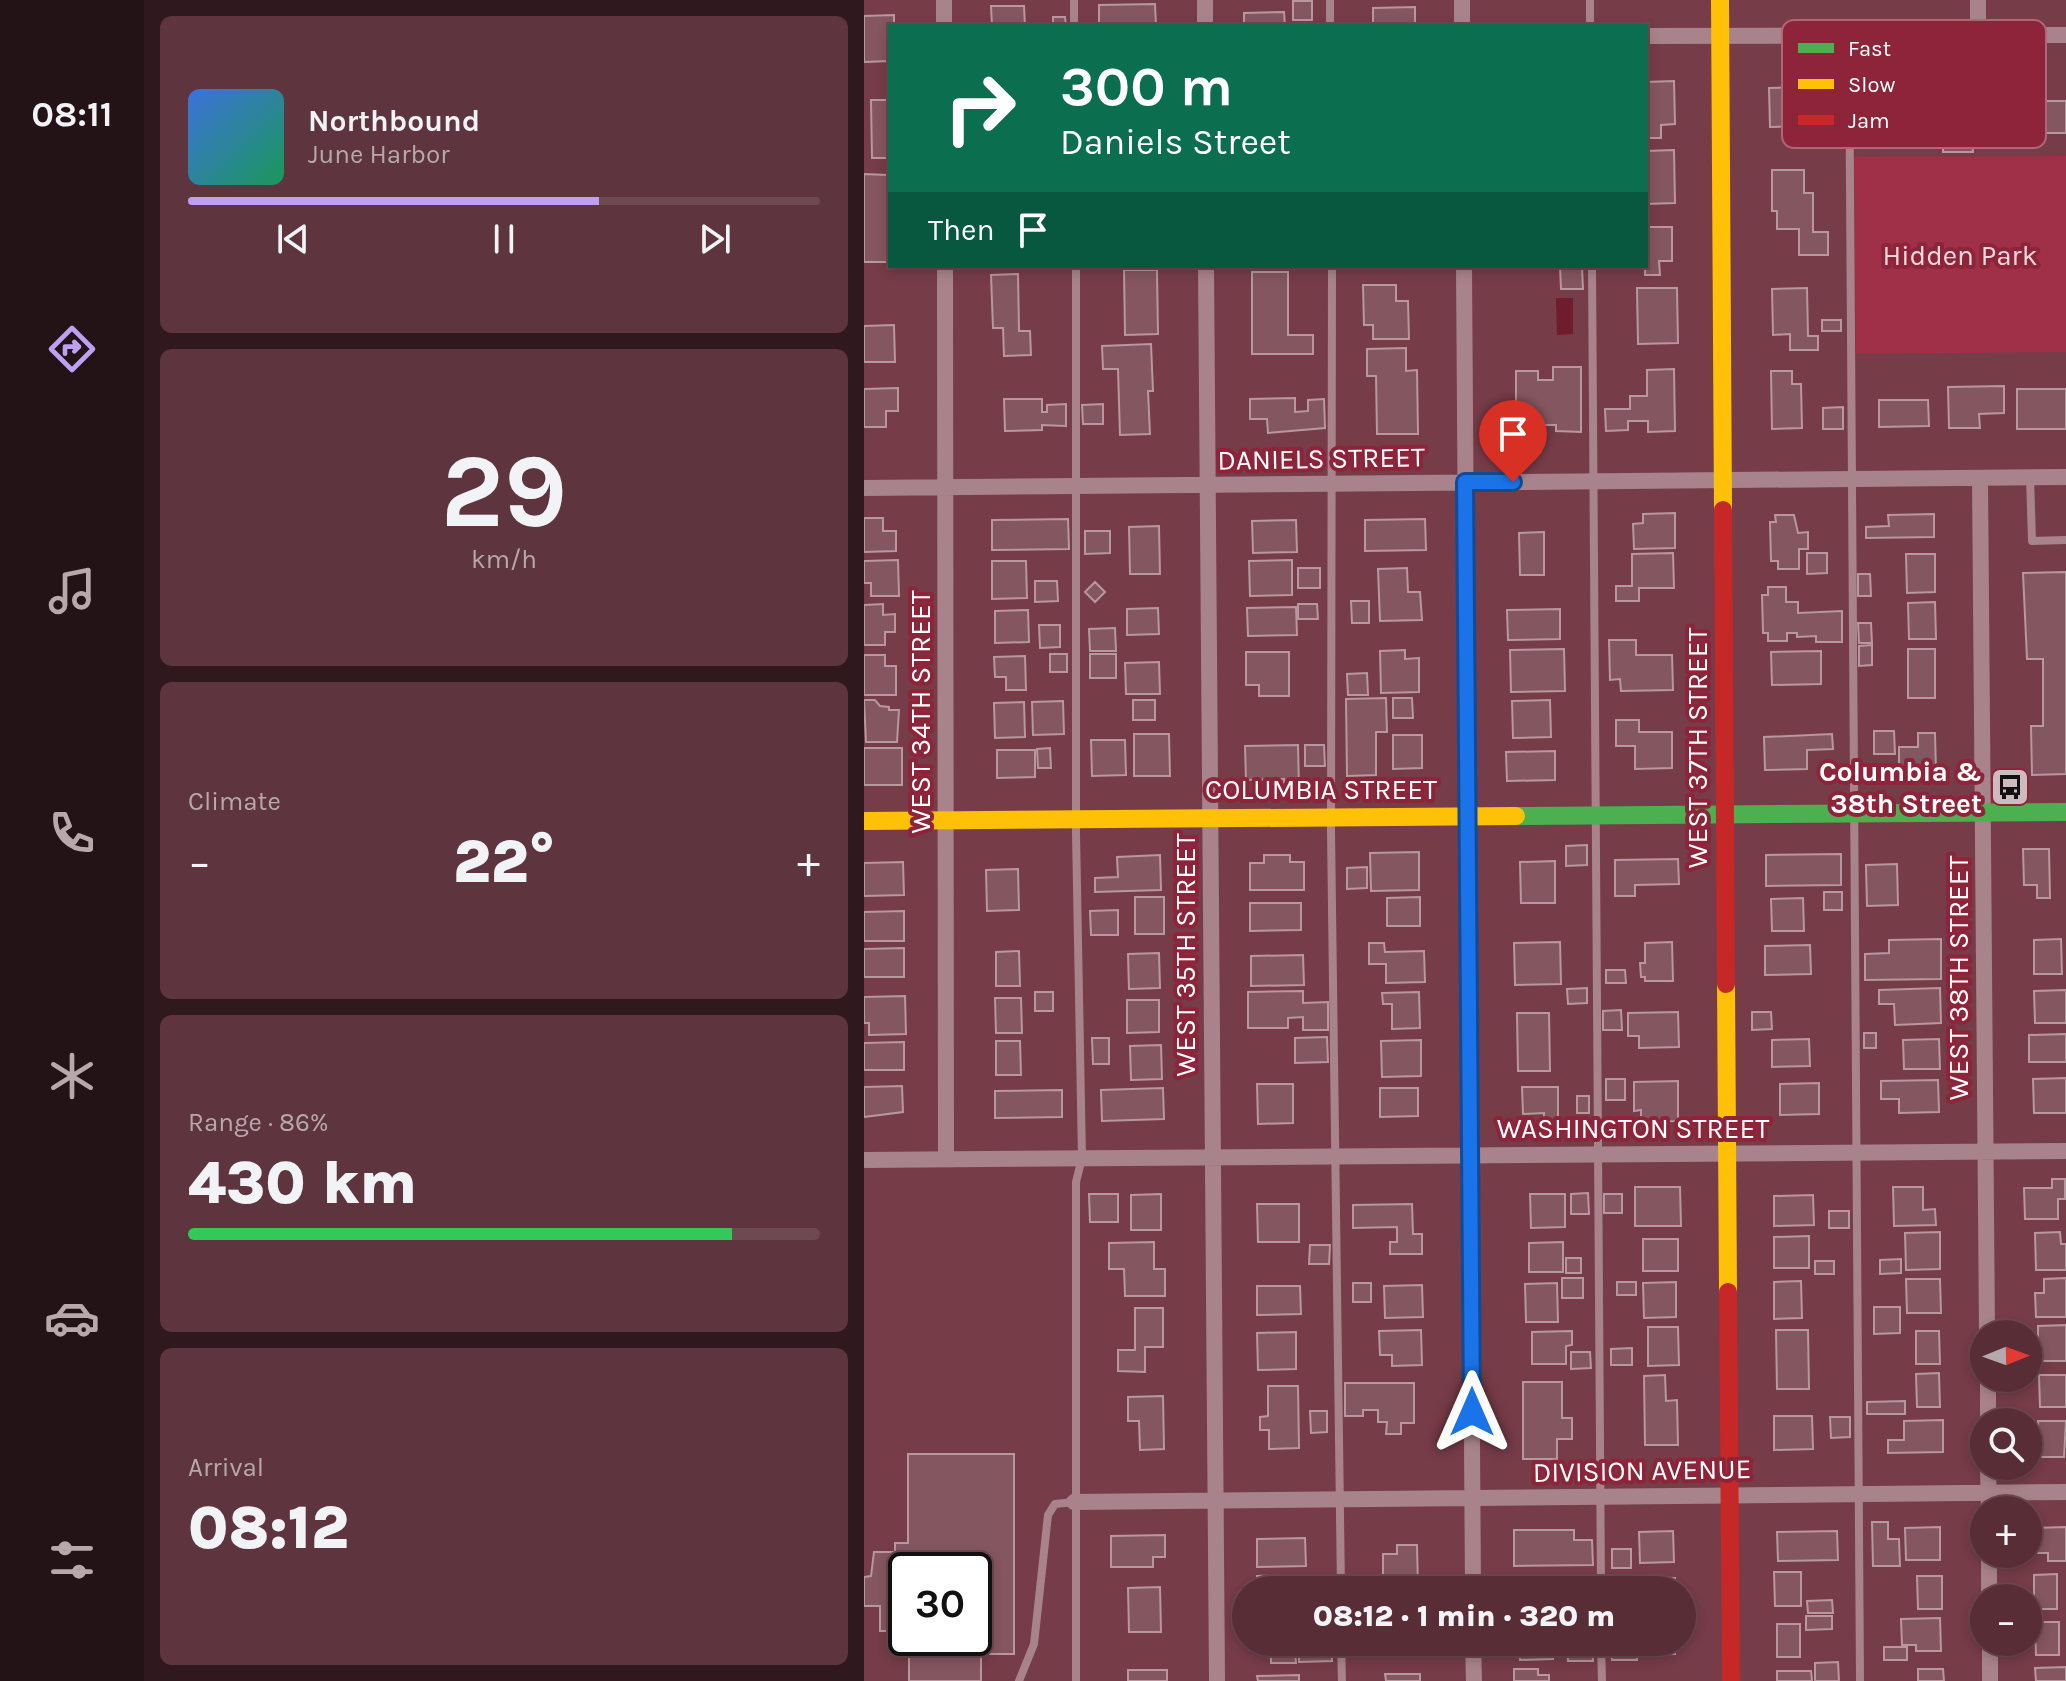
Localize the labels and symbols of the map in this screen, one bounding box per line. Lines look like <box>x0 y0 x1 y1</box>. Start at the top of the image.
legend <box>1782 20 2046 148</box>
text: Fast <box>1848 36 1891 62</box>
text: Slow <box>1848 72 1895 98</box>
text: Jam <box>1848 108 1890 134</box>
park label: Hidden Park <box>1883 239 2037 272</box>
pin <box>1479 400 1547 482</box>
street label: DANIELS STREET <box>1217 440 1425 477</box>
street label: WEST 34TH STREET <box>904 590 937 834</box>
street label: WEST 37TH STREET <box>1681 628 1714 869</box>
place label: Columbia & 38th Street <box>1819 755 1982 820</box>
bus stop icon: Columbia & 38th Street <box>1989 766 2031 808</box>
street label: COLUMBIA STREET <box>1205 773 1437 806</box>
street label: WEST 35TH STREET <box>1169 833 1202 1077</box>
street label: WEST 38TH STREET <box>1942 855 1975 1101</box>
street label: WASHINGTON STREET <box>1497 1112 1769 1145</box>
north arrow <box>1970 1320 2042 1392</box>
position arrow <box>1430 1370 1514 1454</box>
street label: DIVISION AVENUE <box>1532 1452 1752 1489</box>
speed limit sign: 30 <box>888 1552 992 1656</box>

